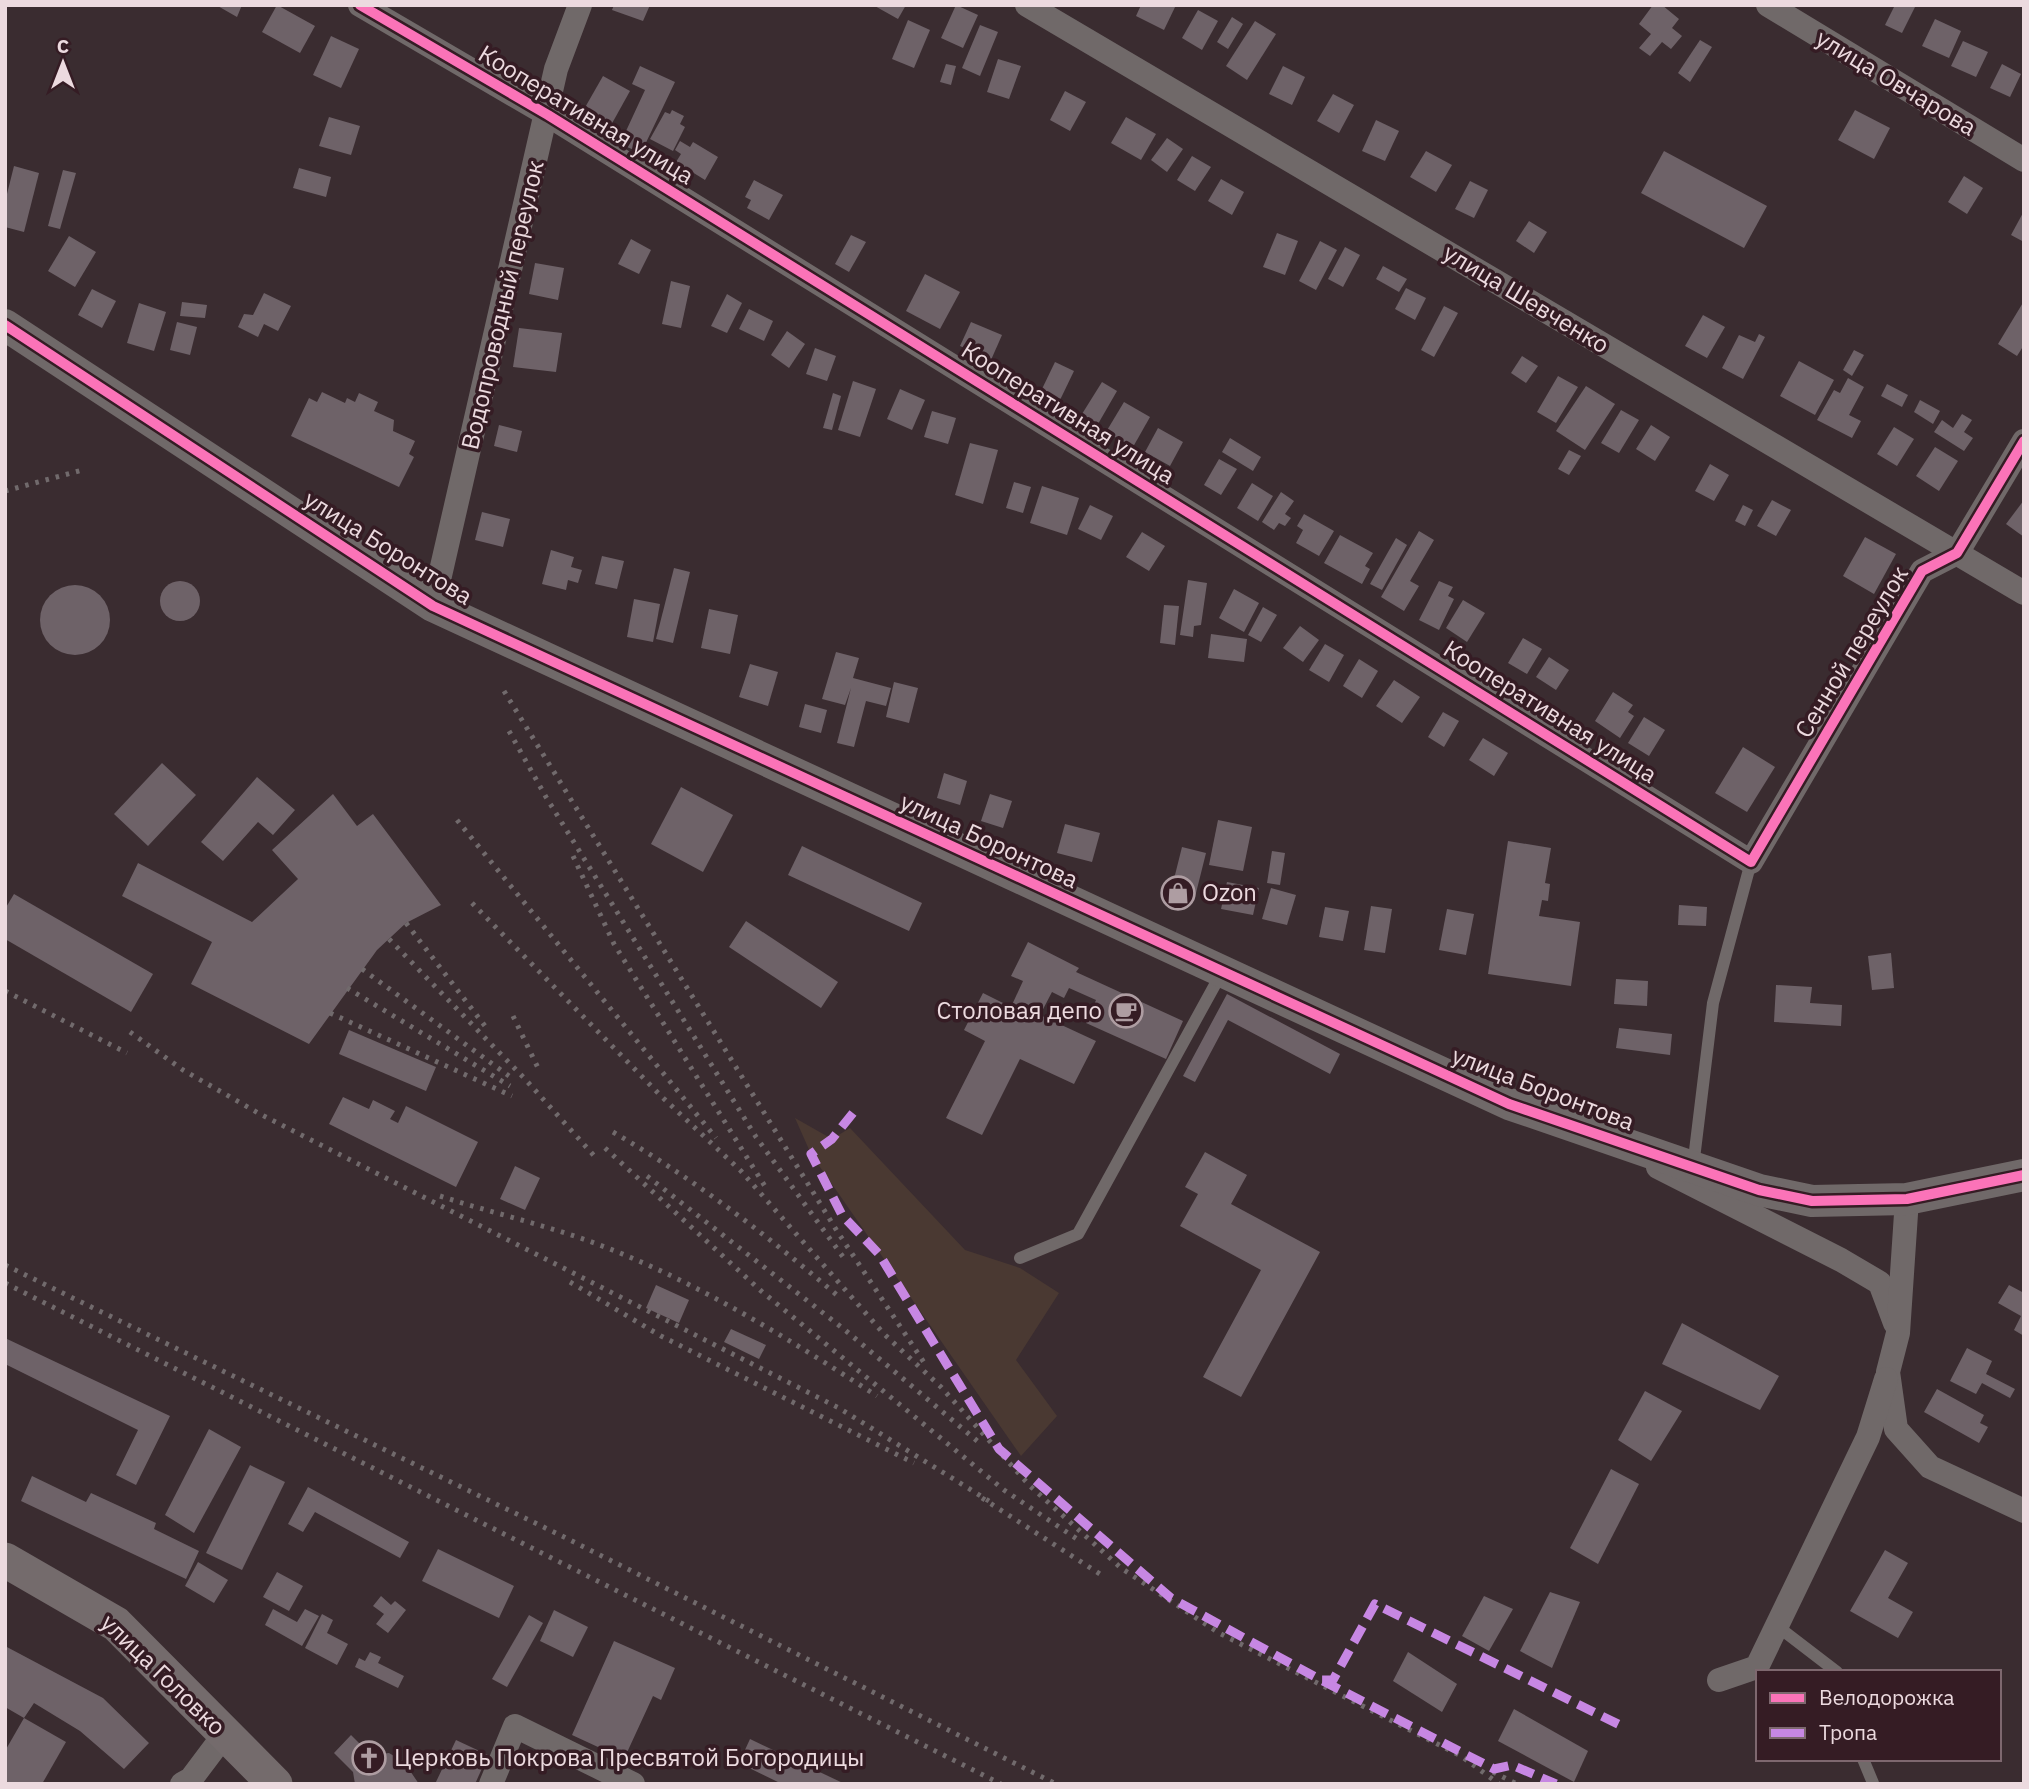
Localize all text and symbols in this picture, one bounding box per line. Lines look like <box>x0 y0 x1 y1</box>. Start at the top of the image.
street label: улица Овчарова <box>1810 22 1983 143</box>
north arrow <box>28 28 98 98</box>
text: С <box>57 34 69 58</box>
street label: Кооперативная улица <box>473 37 700 191</box>
street label: Водопроводный переулок <box>453 157 551 453</box>
street label: улица Шевченко <box>1438 236 1615 360</box>
street label: Кооперативная улица <box>956 333 1182 491</box>
street label: улица Боронтова <box>298 482 479 612</box>
street label: Сенной переулок <box>1787 560 1915 743</box>
street label: Кооперативная улица <box>1438 632 1664 790</box>
street label: улица Боронтова <box>895 785 1084 895</box>
shop icon: Ozon <box>1159 874 1197 912</box>
place label: Ozon <box>1202 876 1257 908</box>
cafe icon: Столовая депо <box>1107 992 1145 1030</box>
place label: Столовая депо <box>936 994 1102 1026</box>
street label: улица Боронтова <box>1448 1039 1639 1138</box>
street label: улица Головко <box>94 1607 233 1742</box>
legend <box>1756 1670 2001 1761</box>
text: Велодорожка <box>1819 1683 1954 1711</box>
text: Тропа <box>1819 1718 1877 1746</box>
church icon: Церковь Покрова Пресвятой Богородицы <box>350 1739 388 1777</box>
place label: Церковь Покрова Пресвятой Богородицы <box>394 1741 864 1773</box>

